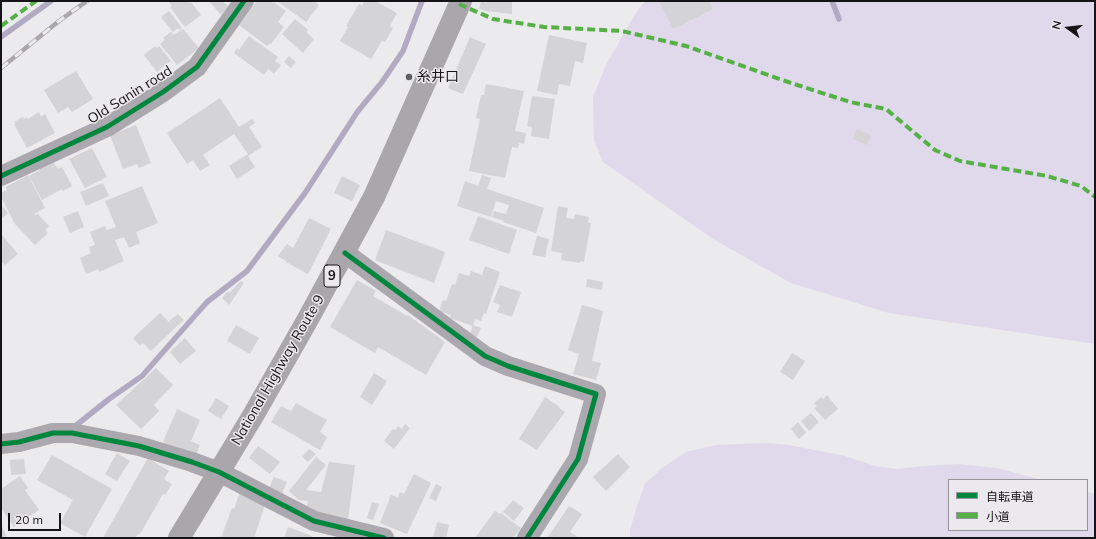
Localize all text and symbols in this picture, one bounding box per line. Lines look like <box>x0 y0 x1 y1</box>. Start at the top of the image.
north arrow <box>1048 8 1088 48</box>
text: N <box>1049 19 1064 31</box>
street label: Old Sanin road <box>85 62 175 128</box>
place label: 糸井口 <box>417 69 459 85</box>
marker: 糸井口 <box>404 72 414 82</box>
road number: 9 <box>324 265 340 287</box>
street label: National Highway Route 9 <box>228 292 328 448</box>
legend <box>948 479 1088 531</box>
text: 自転車道 <box>986 489 1034 504</box>
scale bar <box>10 505 63 531</box>
text: 小道 <box>986 509 1010 524</box>
text: 20 m <box>15 512 43 527</box>

